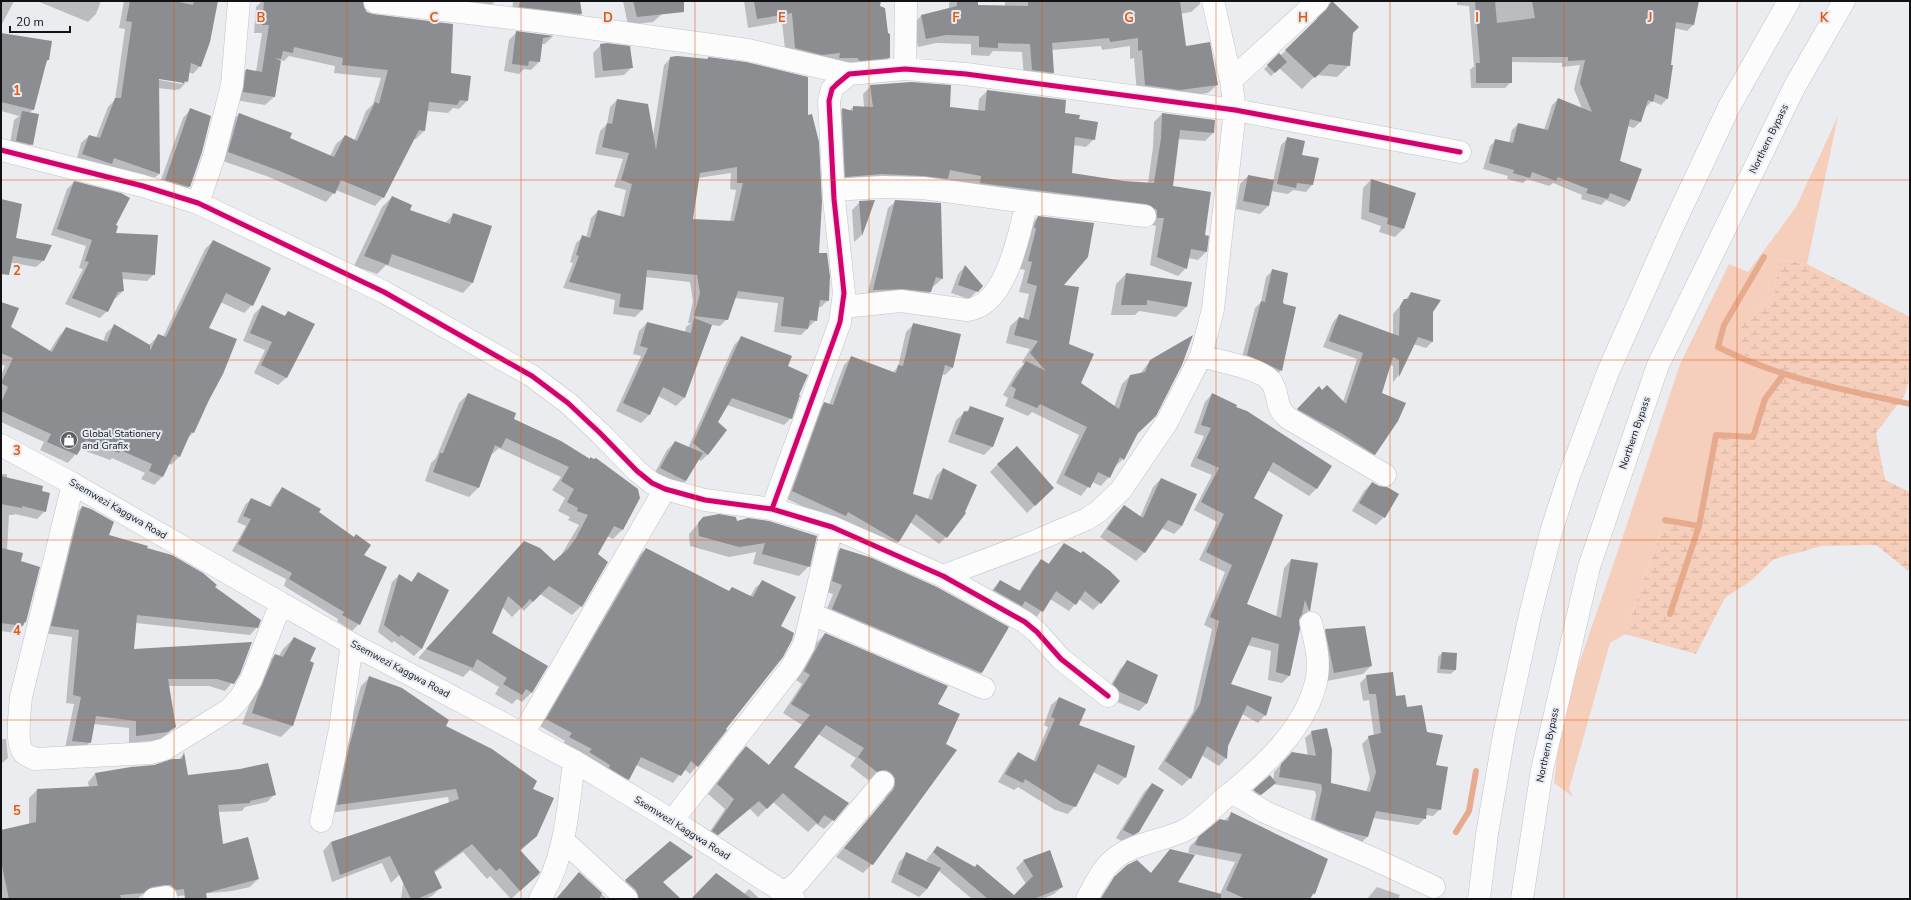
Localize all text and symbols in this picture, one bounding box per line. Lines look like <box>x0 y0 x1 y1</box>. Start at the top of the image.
scale bar <box>10 8 70 34</box>
text: B <box>257 9 266 27</box>
text: C <box>430 9 439 27</box>
text: D <box>603 9 613 27</box>
text: E <box>778 9 786 27</box>
text: F <box>952 9 960 27</box>
text: G <box>1124 9 1134 27</box>
text: H <box>1298 9 1308 27</box>
text: I <box>1475 9 1479 27</box>
text: J <box>1647 9 1652 27</box>
text: K <box>1820 9 1829 27</box>
text: 20 m <box>16 14 44 30</box>
text: 1 <box>13 82 21 100</box>
street label: Northern Bypass <box>1746 102 1792 176</box>
text: 2 <box>13 262 21 280</box>
street label: Northern Bypass <box>1616 395 1654 471</box>
place label: Global Stationery and Grafix <box>82 427 162 453</box>
shop icon: Global Stationery and Grafix <box>59 430 79 450</box>
text: 3 <box>13 442 21 460</box>
street label: Ssemwezi Kaggwa Road <box>67 475 170 543</box>
text: 4 <box>13 622 21 640</box>
street label: Ssemwezi Kaggwa Road <box>348 637 452 701</box>
street label: Northern Bypass <box>1533 706 1563 784</box>
street label: Ssemwezi Kaggwa Road <box>631 793 733 863</box>
text: 5 <box>13 802 21 820</box>

